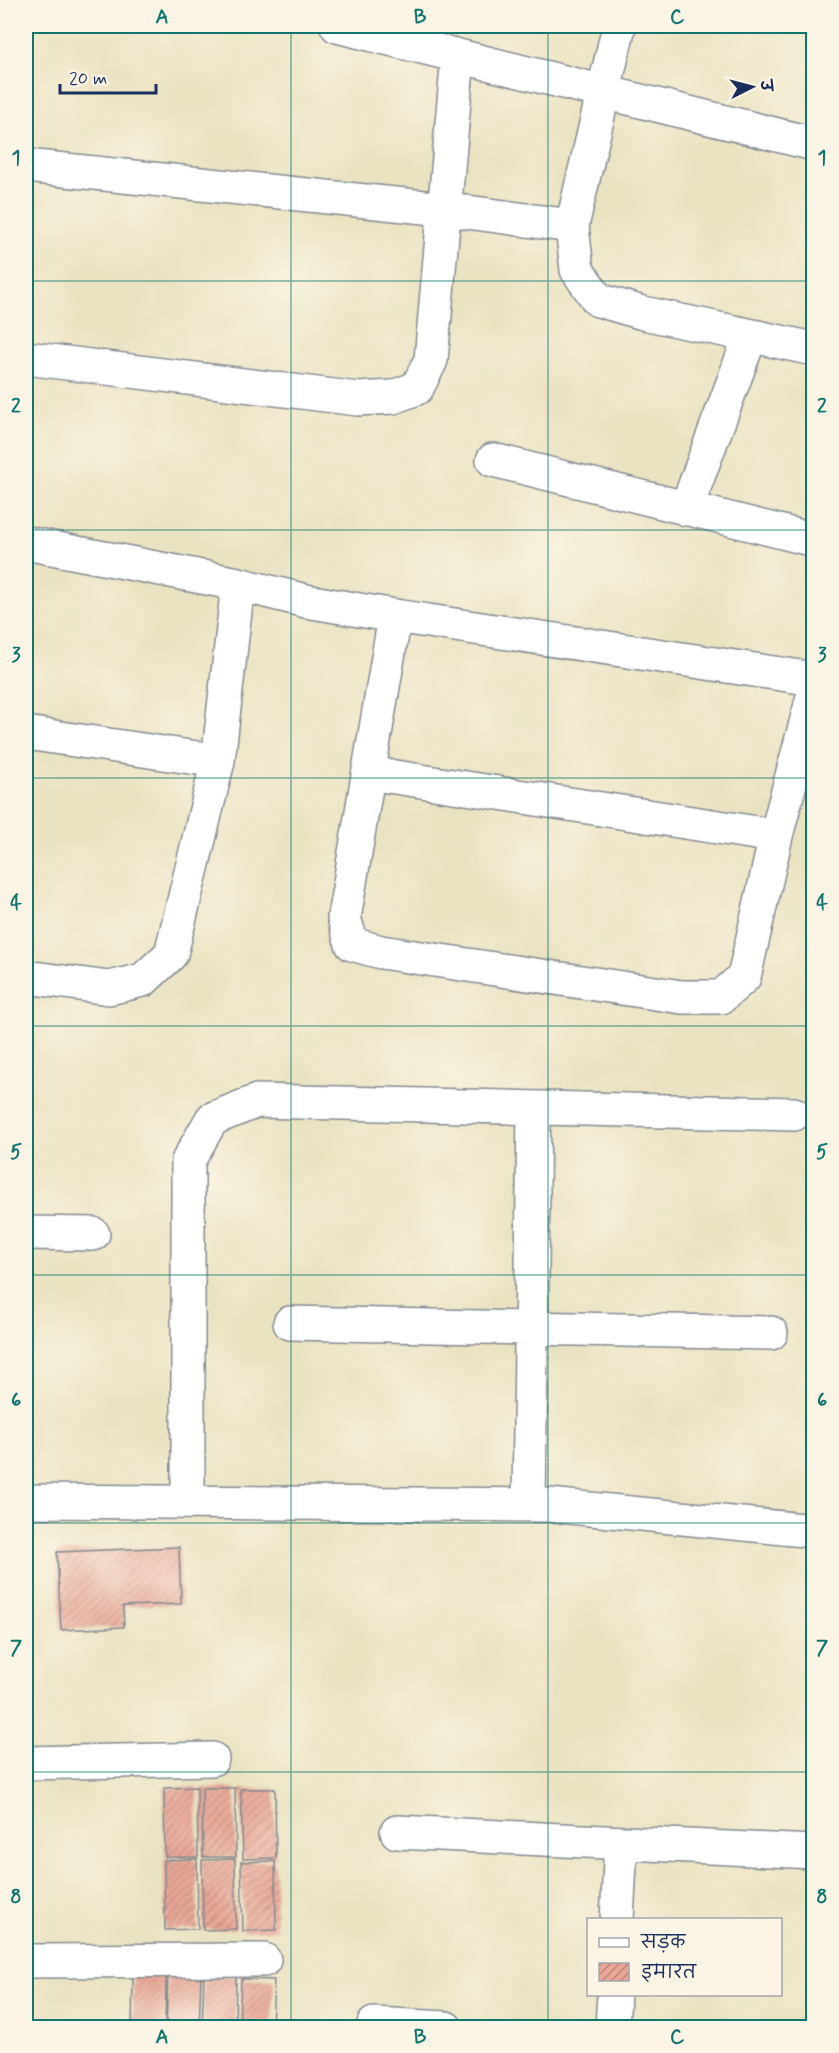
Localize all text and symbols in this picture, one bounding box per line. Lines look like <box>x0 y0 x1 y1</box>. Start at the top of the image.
text: A <box>155 4 169 31</box>
text: B <box>414 4 427 31</box>
text: C <box>670 4 685 31</box>
scale bar <box>60 57 156 95</box>
north arrow <box>722 57 782 117</box>
text: 20 m <box>69 67 107 91</box>
text: उ <box>754 77 777 93</box>
text: 1 <box>12 145 20 172</box>
text: 1 <box>818 145 826 172</box>
text: 2 <box>11 393 21 420</box>
text: 2 <box>817 393 827 420</box>
text: 3 <box>11 642 21 669</box>
text: 3 <box>817 642 827 669</box>
text: 4 <box>10 890 22 917</box>
text: 4 <box>816 890 828 917</box>
text: 5 <box>10 1139 22 1166</box>
text: 5 <box>816 1139 828 1166</box>
text: 6 <box>11 1387 21 1414</box>
text: 6 <box>817 1387 827 1414</box>
text: 7 <box>10 1635 22 1662</box>
text: 7 <box>816 1635 828 1662</box>
text: 8 <box>10 1884 22 1911</box>
text: 8 <box>816 1884 828 1911</box>
legend <box>587 1918 782 1996</box>
text: सड़क <box>640 1931 686 1955</box>
text: इमारत <box>641 1961 697 1985</box>
text: A <box>155 2024 169 2051</box>
text: B <box>414 2024 427 2051</box>
text: C <box>670 2024 685 2051</box>

